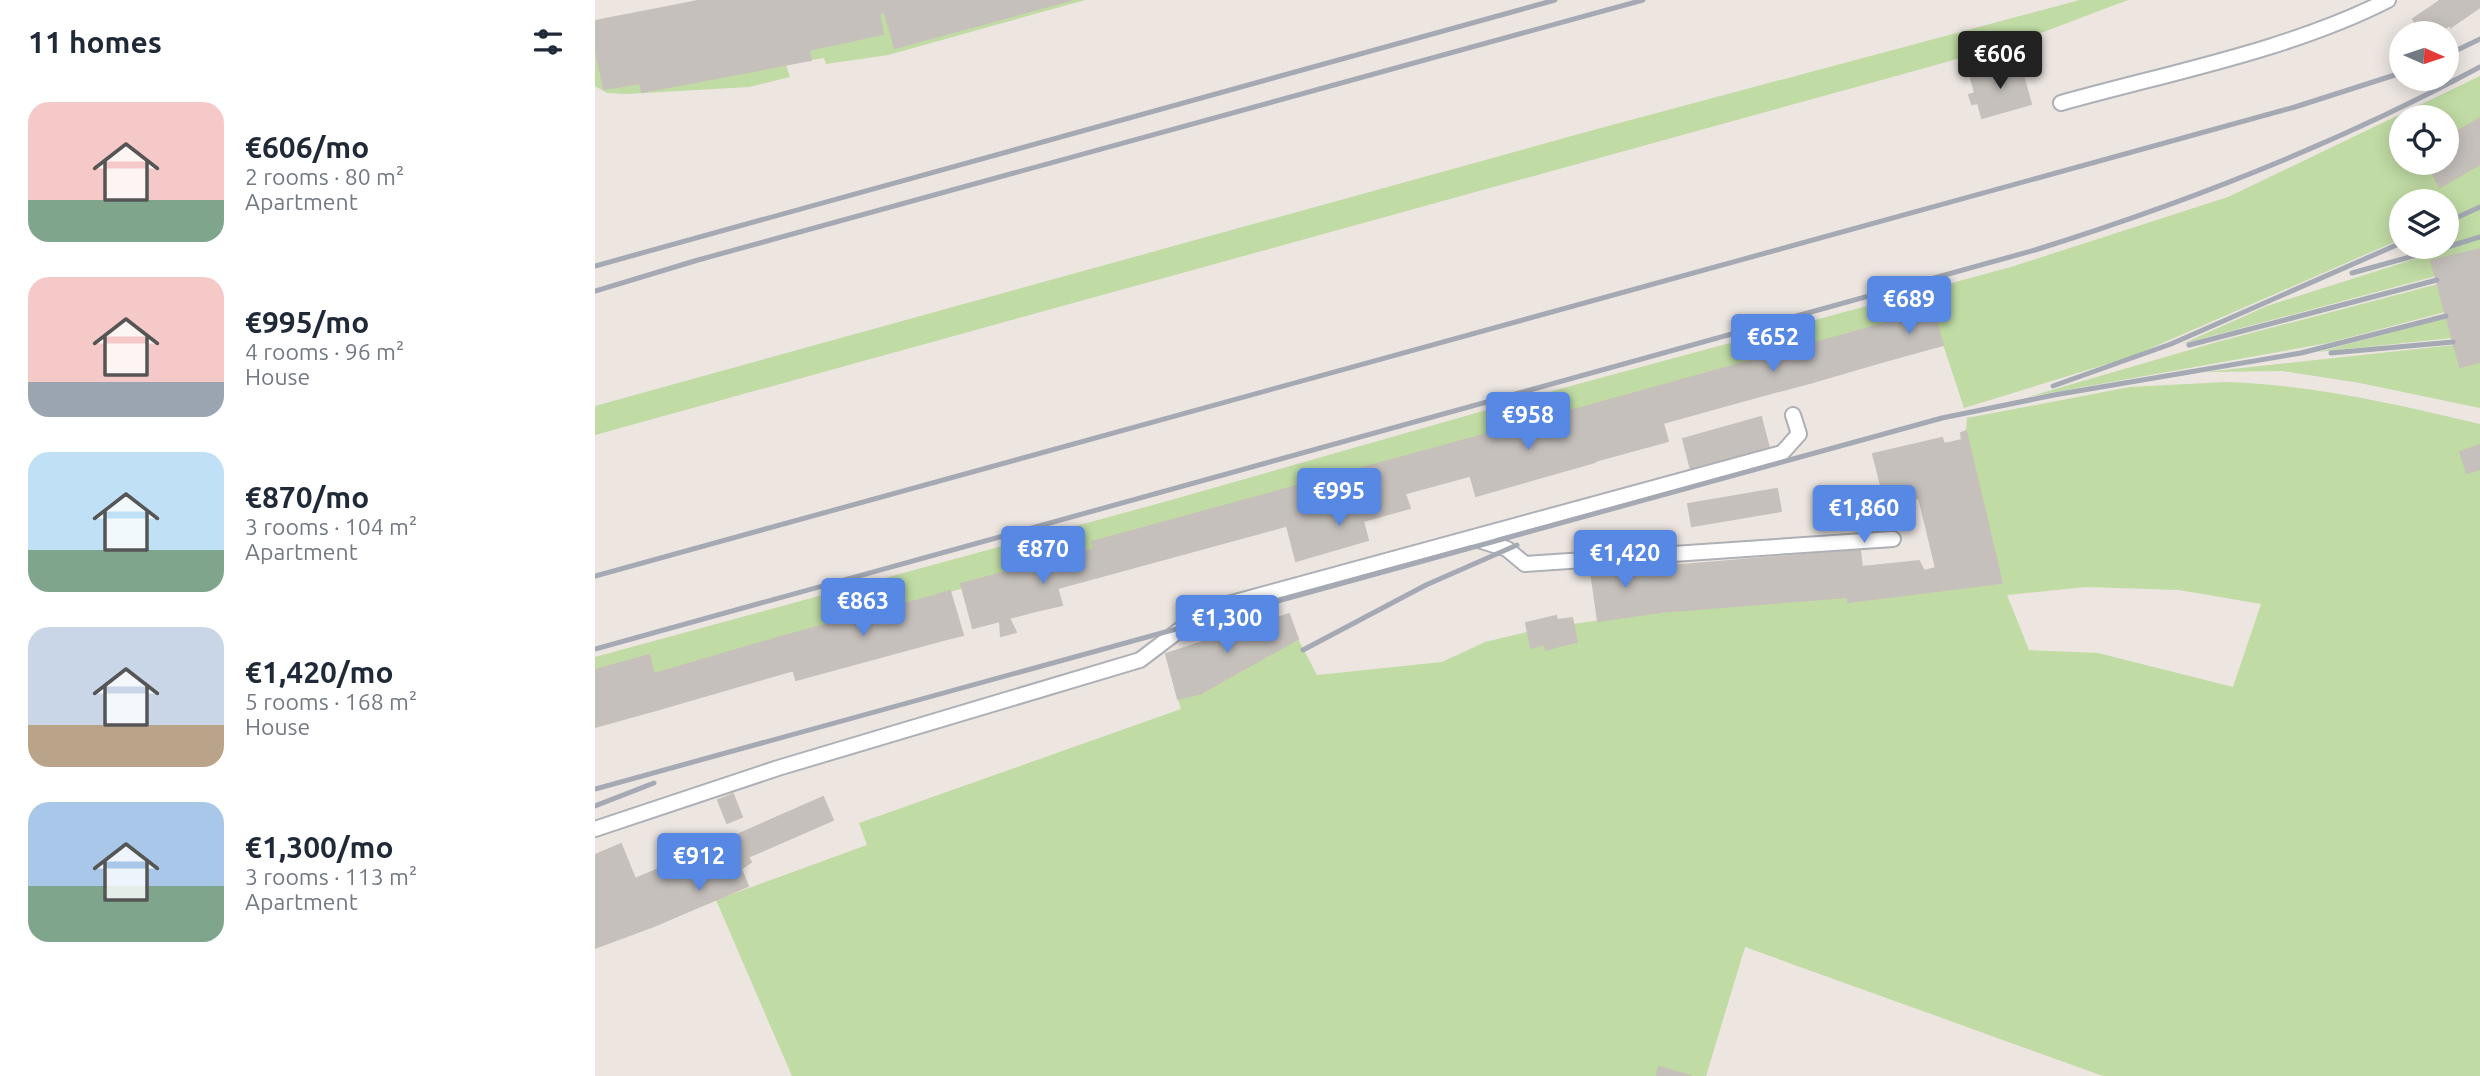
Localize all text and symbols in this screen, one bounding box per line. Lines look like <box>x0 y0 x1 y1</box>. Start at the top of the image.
north arrow <box>2389 21 2459 91</box>
map controls <box>2389 21 2459 259</box>
icon: filters <box>529 23 567 61</box>
text: 11 homes <box>28 25 162 59</box>
pin: €606 <box>1959 32 2041 91</box>
text: €606 <box>1974 41 2026 66</box>
button: locate <box>2389 105 2459 175</box>
icon: home <box>84 130 168 214</box>
text: €606/mo <box>245 130 369 164</box>
text: 2 rooms · 80 m² <box>245 164 404 189</box>
text: Apartment <box>245 189 358 214</box>
button: layers <box>2389 189 2459 259</box>
pin: €689 <box>1868 276 1950 336</box>
text: €689 <box>1883 286 1935 311</box>
icon: home <box>84 305 168 389</box>
text: €995/mo <box>245 305 369 339</box>
pin: €652 <box>1732 314 1814 374</box>
text: €652 <box>1747 324 1799 349</box>
text: 4 rooms · 96 m² <box>245 339 404 364</box>
text: House <box>245 364 310 389</box>
pin: €958 <box>1487 392 1569 452</box>
text: €958 <box>1502 402 1554 427</box>
pin: €995 <box>1298 468 1380 528</box>
text: €995 <box>1313 478 1365 503</box>
icon: home <box>84 480 168 564</box>
text: €870/mo <box>245 480 369 514</box>
pin: €1,860 <box>1807 486 1921 545</box>
text: €1,860 <box>1829 495 1899 520</box>
text: 3 rooms · 104 m² <box>245 514 417 539</box>
pin: €870 <box>1002 526 1084 586</box>
pin: €1,420 <box>1568 530 1682 590</box>
text: €870 <box>1017 536 1069 561</box>
text: Apartment <box>245 539 358 564</box>
text: €1,420 <box>1590 540 1660 565</box>
pin: €863 <box>822 578 904 638</box>
text: €863 <box>837 588 889 613</box>
pin: €1,300 <box>1170 596 1284 655</box>
text: €1,300 <box>1192 605 1262 630</box>
icon: home <box>84 655 168 739</box>
text: €1,420/mo <box>245 655 394 689</box>
text: 5 rooms · 168 m² <box>245 689 417 714</box>
text: House <box>245 714 310 739</box>
icon: home <box>84 830 168 914</box>
text: €1,300/mo <box>245 830 394 864</box>
pin: €912 <box>658 834 740 893</box>
text: €912 <box>673 843 725 868</box>
text: 3 rooms · 113 m² <box>245 864 417 889</box>
text: Apartment <box>245 889 358 914</box>

